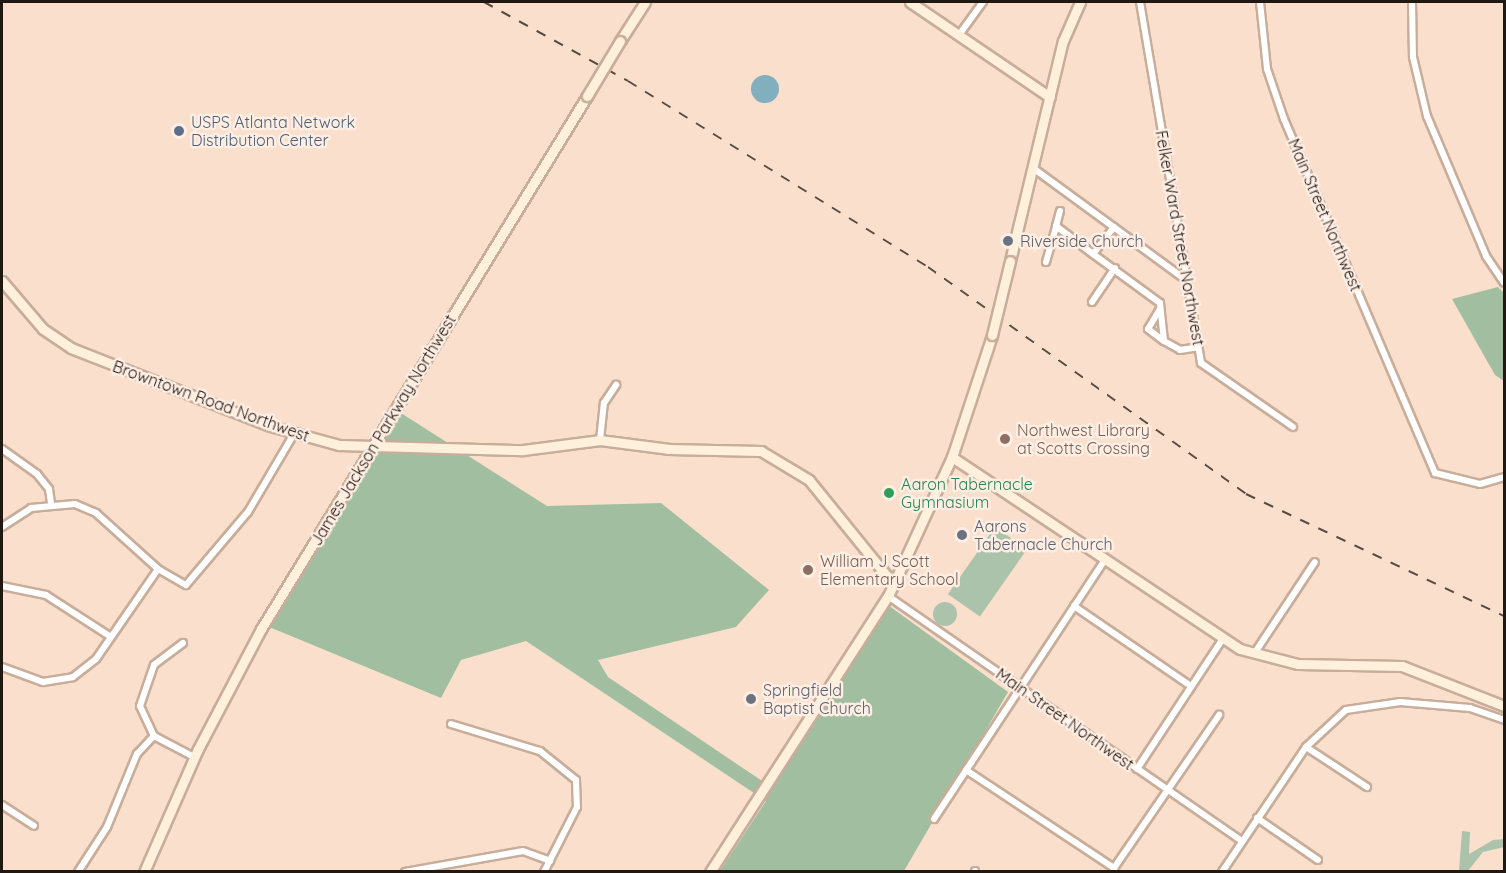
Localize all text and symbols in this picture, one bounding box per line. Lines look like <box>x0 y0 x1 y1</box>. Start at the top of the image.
place label: USPS Atlanta Network Distribution Center <box>191 112 355 150</box>
marker: USPS Atlanta Network Distribution Center <box>172 124 186 138</box>
street label: Felker Ward Street Northwest <box>1152 129 1208 347</box>
street label: Main Street Northwest <box>1284 136 1366 294</box>
place label: Riverside Church <box>1020 231 1144 251</box>
marker: Riverside Church <box>1001 234 1015 248</box>
street label: James Jackson Parkway Northwest <box>306 311 460 549</box>
street label: Browntown Road Northwest <box>110 356 312 446</box>
place label: Northwest Library at Scotts Crossing <box>1017 420 1150 458</box>
marker: Northwest Library at Scotts Crossing <box>998 432 1012 446</box>
place label: Aaron Tabernacle Gymnasium <box>901 474 1033 512</box>
marker: Aaron Tabernacle Gymnasium <box>882 486 896 500</box>
place label: Aarons Tabernacle Church <box>974 516 1113 554</box>
marker: Aarons Tabernacle Church <box>955 528 969 542</box>
place label: William J Scott Elementary School <box>820 551 959 589</box>
marker: William J Scott Elementary School <box>801 563 815 577</box>
street label: Main Street Northwest <box>992 664 1138 774</box>
place label: Springfield Baptist Church <box>763 680 871 718</box>
marker: Springfield Baptist Church <box>744 692 758 706</box>

